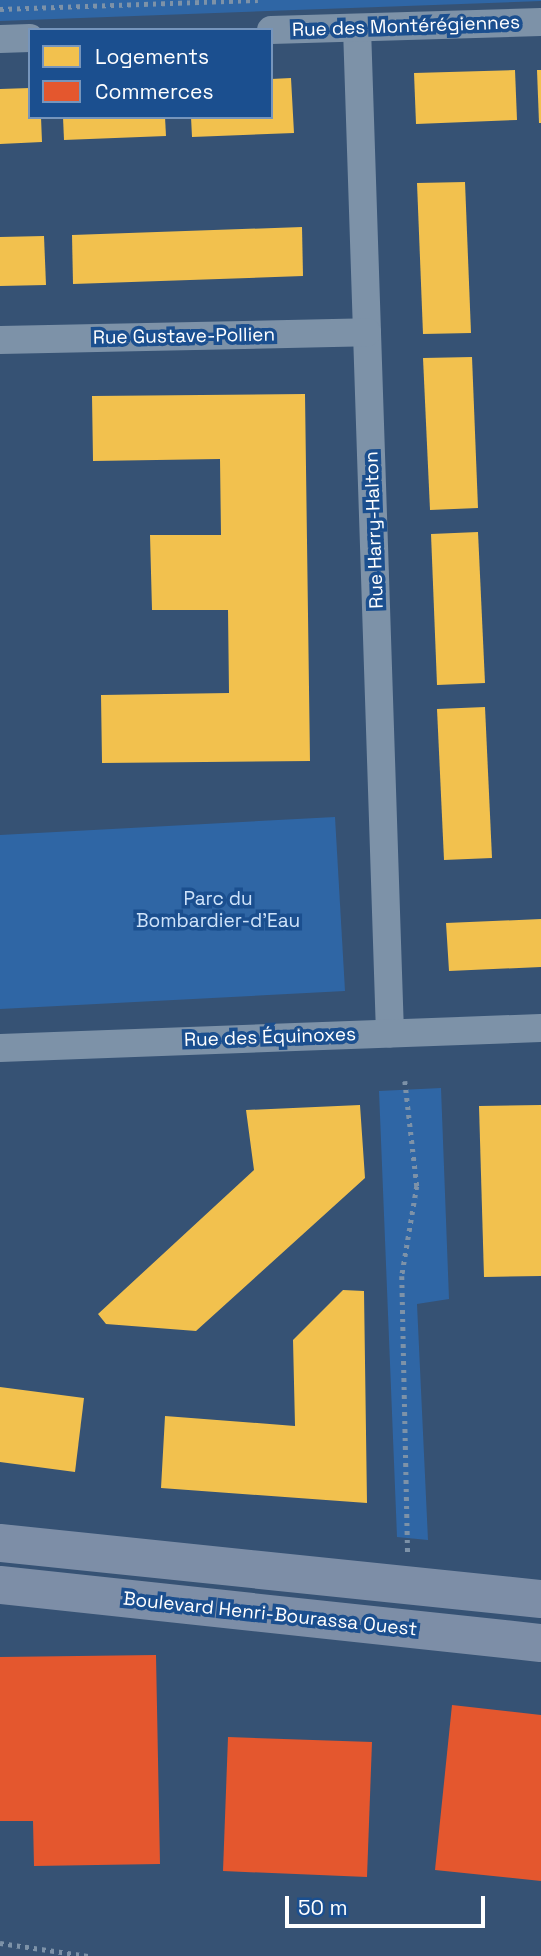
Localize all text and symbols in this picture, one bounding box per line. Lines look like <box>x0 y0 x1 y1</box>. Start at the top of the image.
street label: Rue des Montérégiennes <box>292 11 520 41</box>
legend <box>28 28 273 119</box>
text: Logements <box>95 43 209 70</box>
text: Commerces <box>95 78 214 105</box>
street label: Rue Gustave-Pollien <box>93 323 275 349</box>
street label: Rue Harry-Halton <box>360 451 388 609</box>
park label: Parc du Bombardier-d'Eau <box>136 888 300 932</box>
street label: Rue des Équinoxes <box>184 1023 356 1051</box>
street label: Boulevard Henri-Bourassa Ouest <box>122 1587 418 1641</box>
scale bar <box>289 1882 489 1926</box>
text: 50 m <box>298 1894 348 1921</box>

